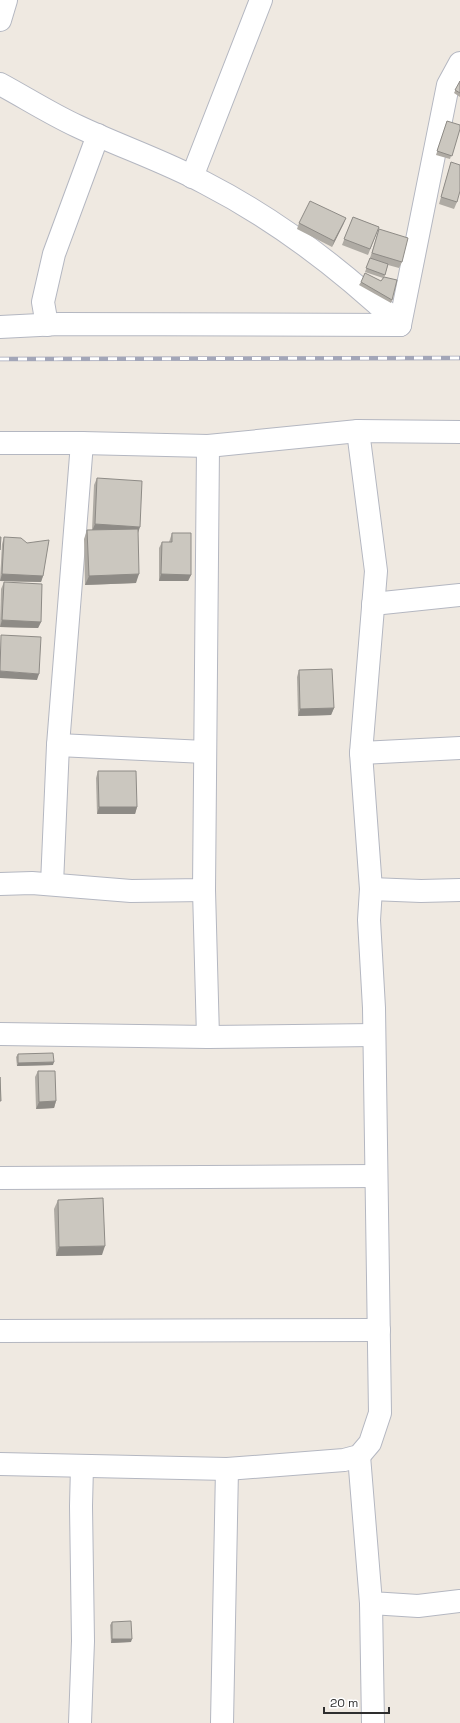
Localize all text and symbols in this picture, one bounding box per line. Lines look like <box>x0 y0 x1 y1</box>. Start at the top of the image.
scale bar <box>324 1689 389 1715</box>
text: 20 m <box>330 1695 358 1711</box>

